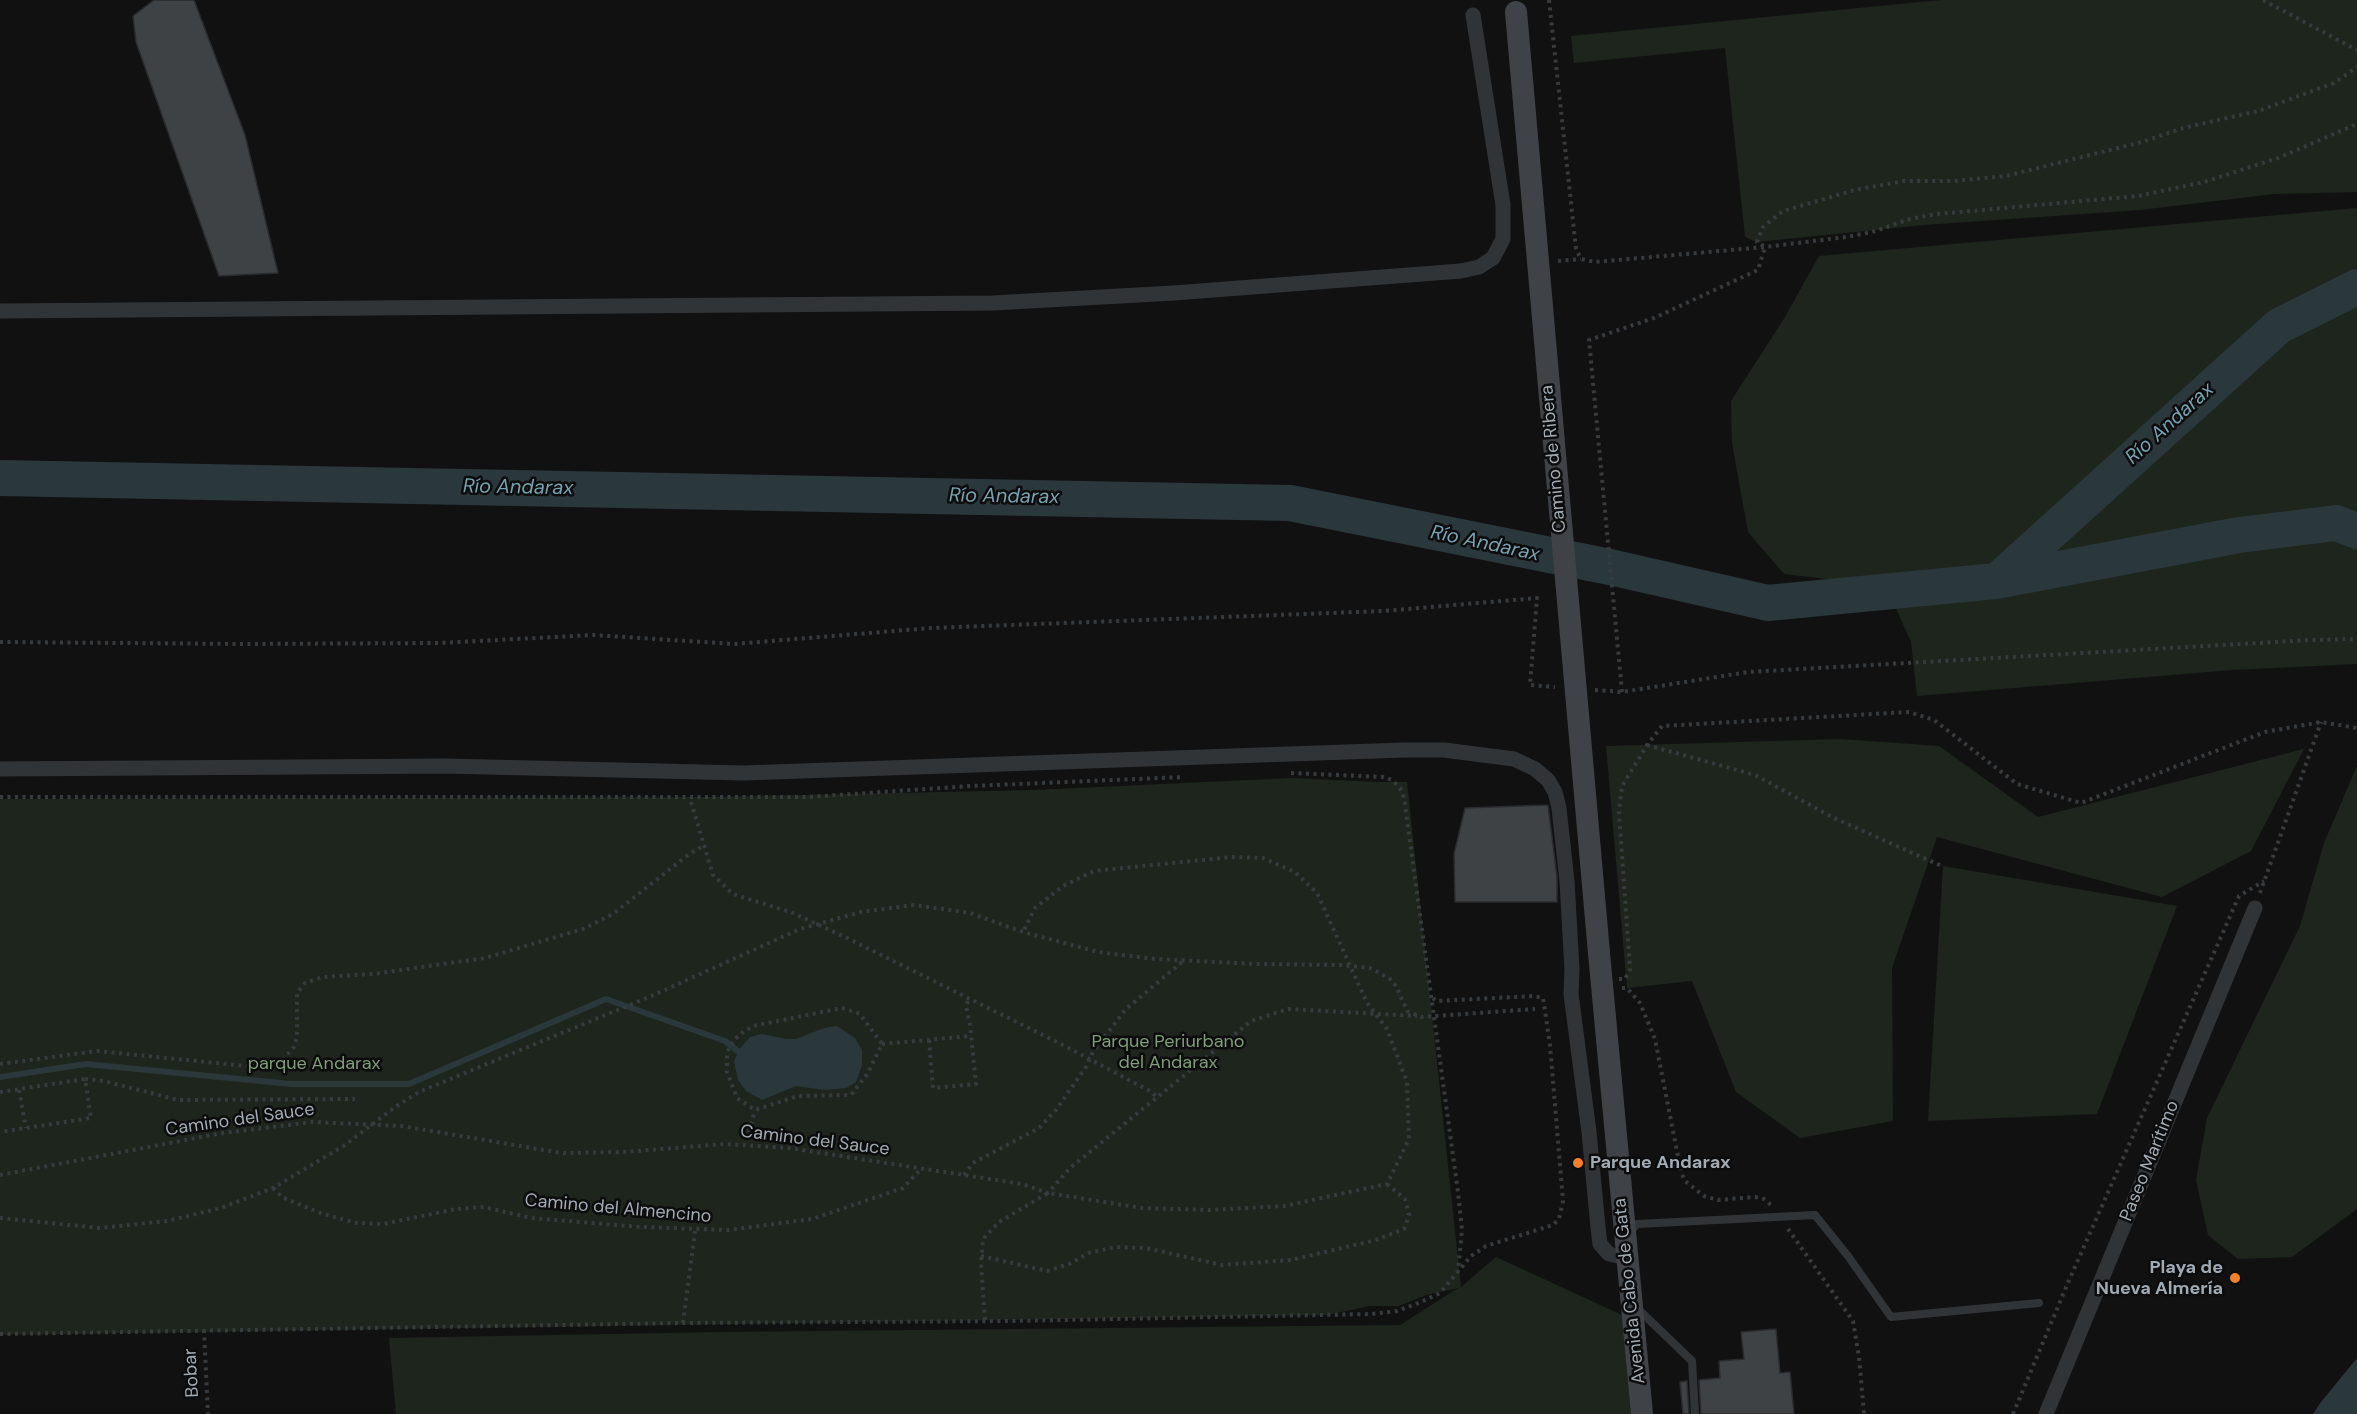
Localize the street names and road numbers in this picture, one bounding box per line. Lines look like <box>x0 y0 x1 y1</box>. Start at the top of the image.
street label: Camino de Ribera <box>1537 384 1571 534</box>
street label: Paseo Marítimo <box>2116 1098 2184 1224</box>
street label: Camino del Sauce <box>164 1099 316 1141</box>
street label: Camino del Sauce <box>739 1121 891 1161</box>
street label: Camino del Almencino <box>524 1190 712 1228</box>
street label: Avenida Cabo de Gata <box>1610 1197 1650 1385</box>
street label: Bobar <box>180 1348 204 1398</box>

